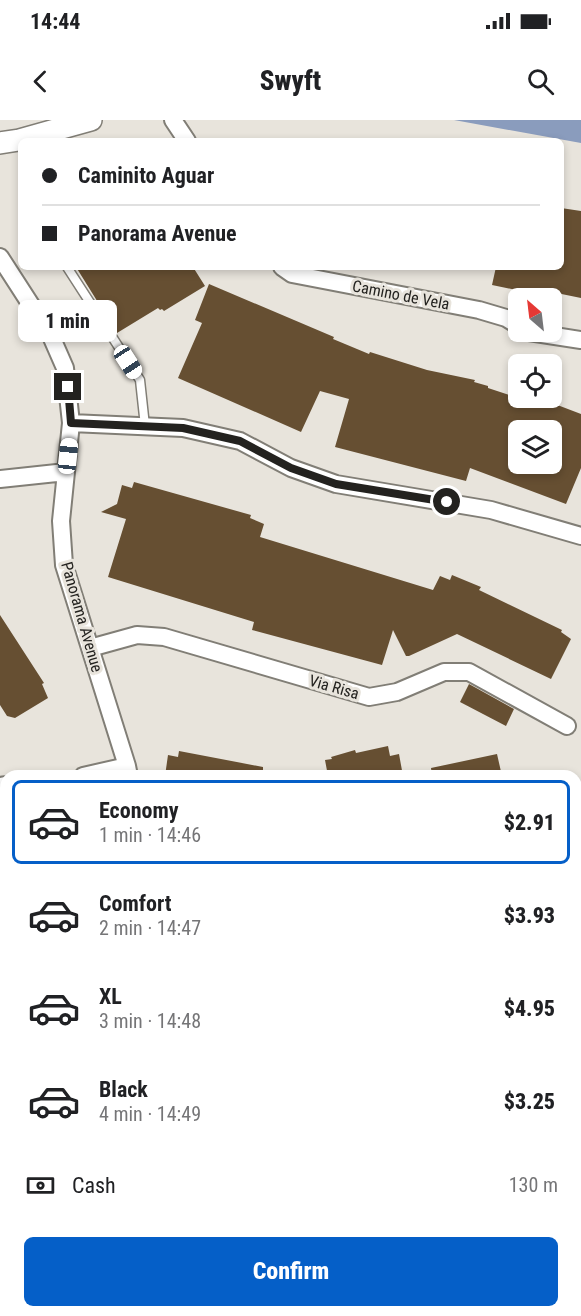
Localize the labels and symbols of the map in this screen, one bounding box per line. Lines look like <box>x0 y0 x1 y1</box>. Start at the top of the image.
street label: Camino de Vela <box>351 276 451 314</box>
north arrow <box>508 288 562 342</box>
callout: 1 min <box>19 300 118 342</box>
car <box>111 342 145 382</box>
route end <box>54 373 81 400</box>
car <box>57 437 79 475</box>
route start <box>433 488 460 515</box>
street label: Panorama Avenue <box>57 560 107 674</box>
street label: Via Risa <box>307 671 361 703</box>

